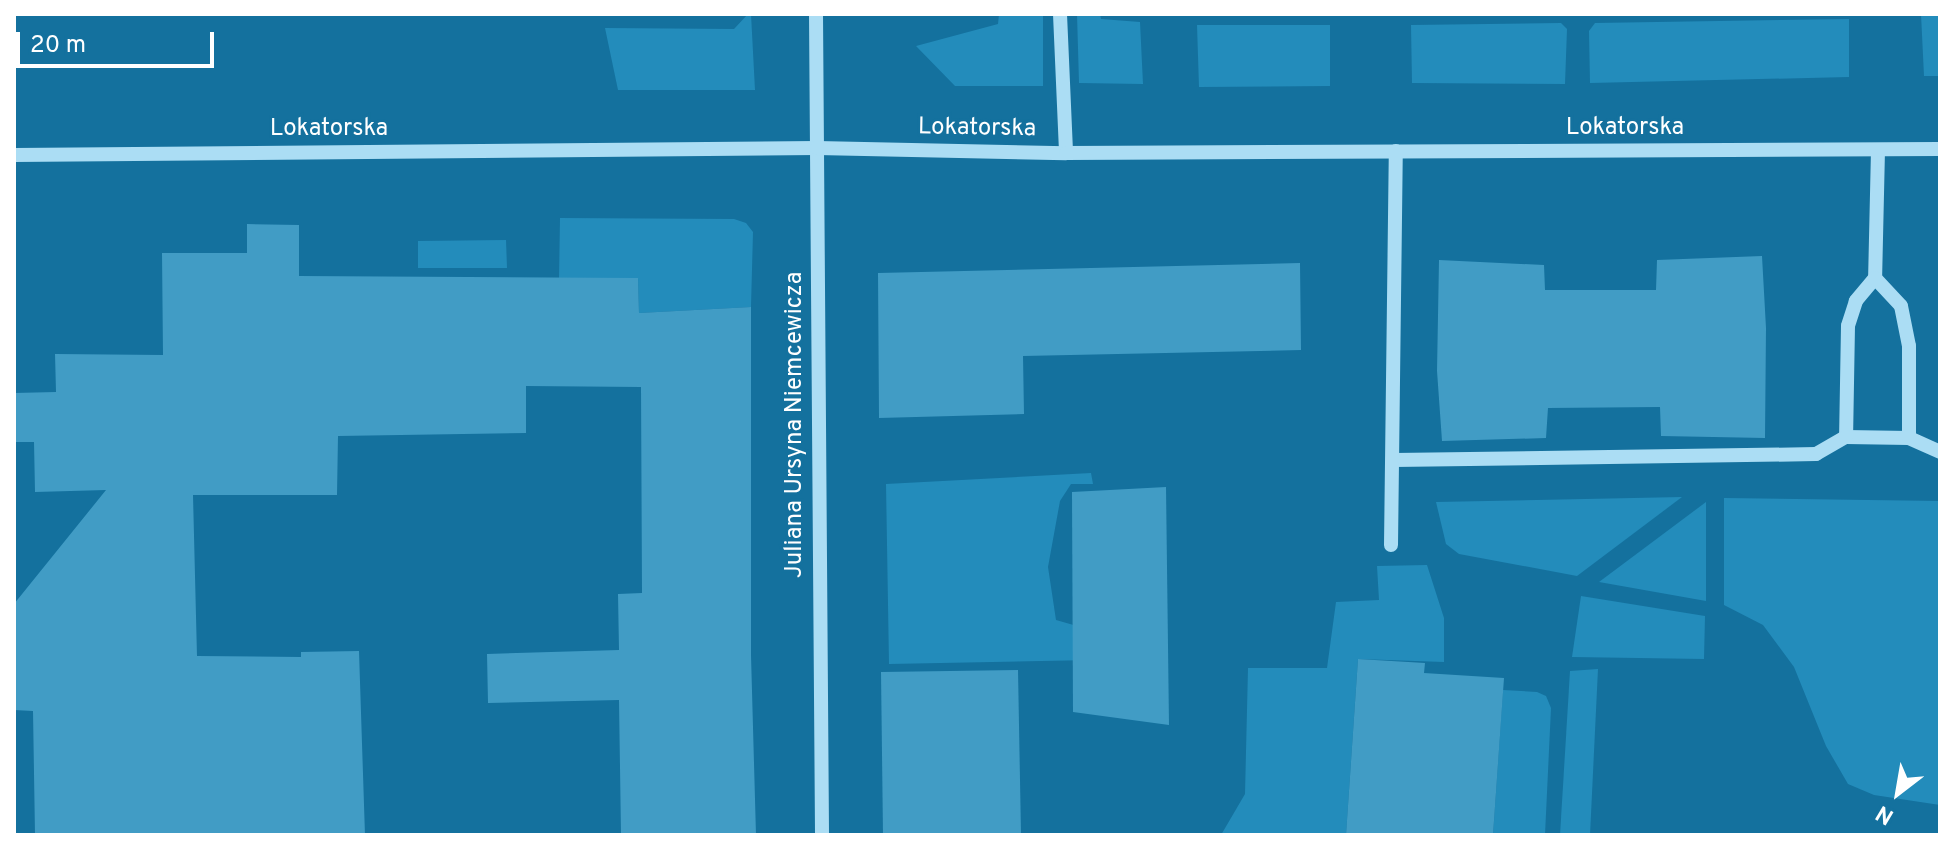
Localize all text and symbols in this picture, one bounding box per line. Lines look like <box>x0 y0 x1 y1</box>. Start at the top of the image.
scale bar <box>20 16 218 66</box>
text: 20 m <box>30 31 86 61</box>
street label: Lokatorska <box>918 114 1036 144</box>
street label: Lokatorska <box>1566 115 1684 143</box>
street label: Lokatorska <box>270 116 388 144</box>
street label: Juliana Ursyna Niemcewicza <box>782 272 810 578</box>
north arrow <box>1858 753 1938 833</box>
text: N <box>1872 798 1899 830</box>

